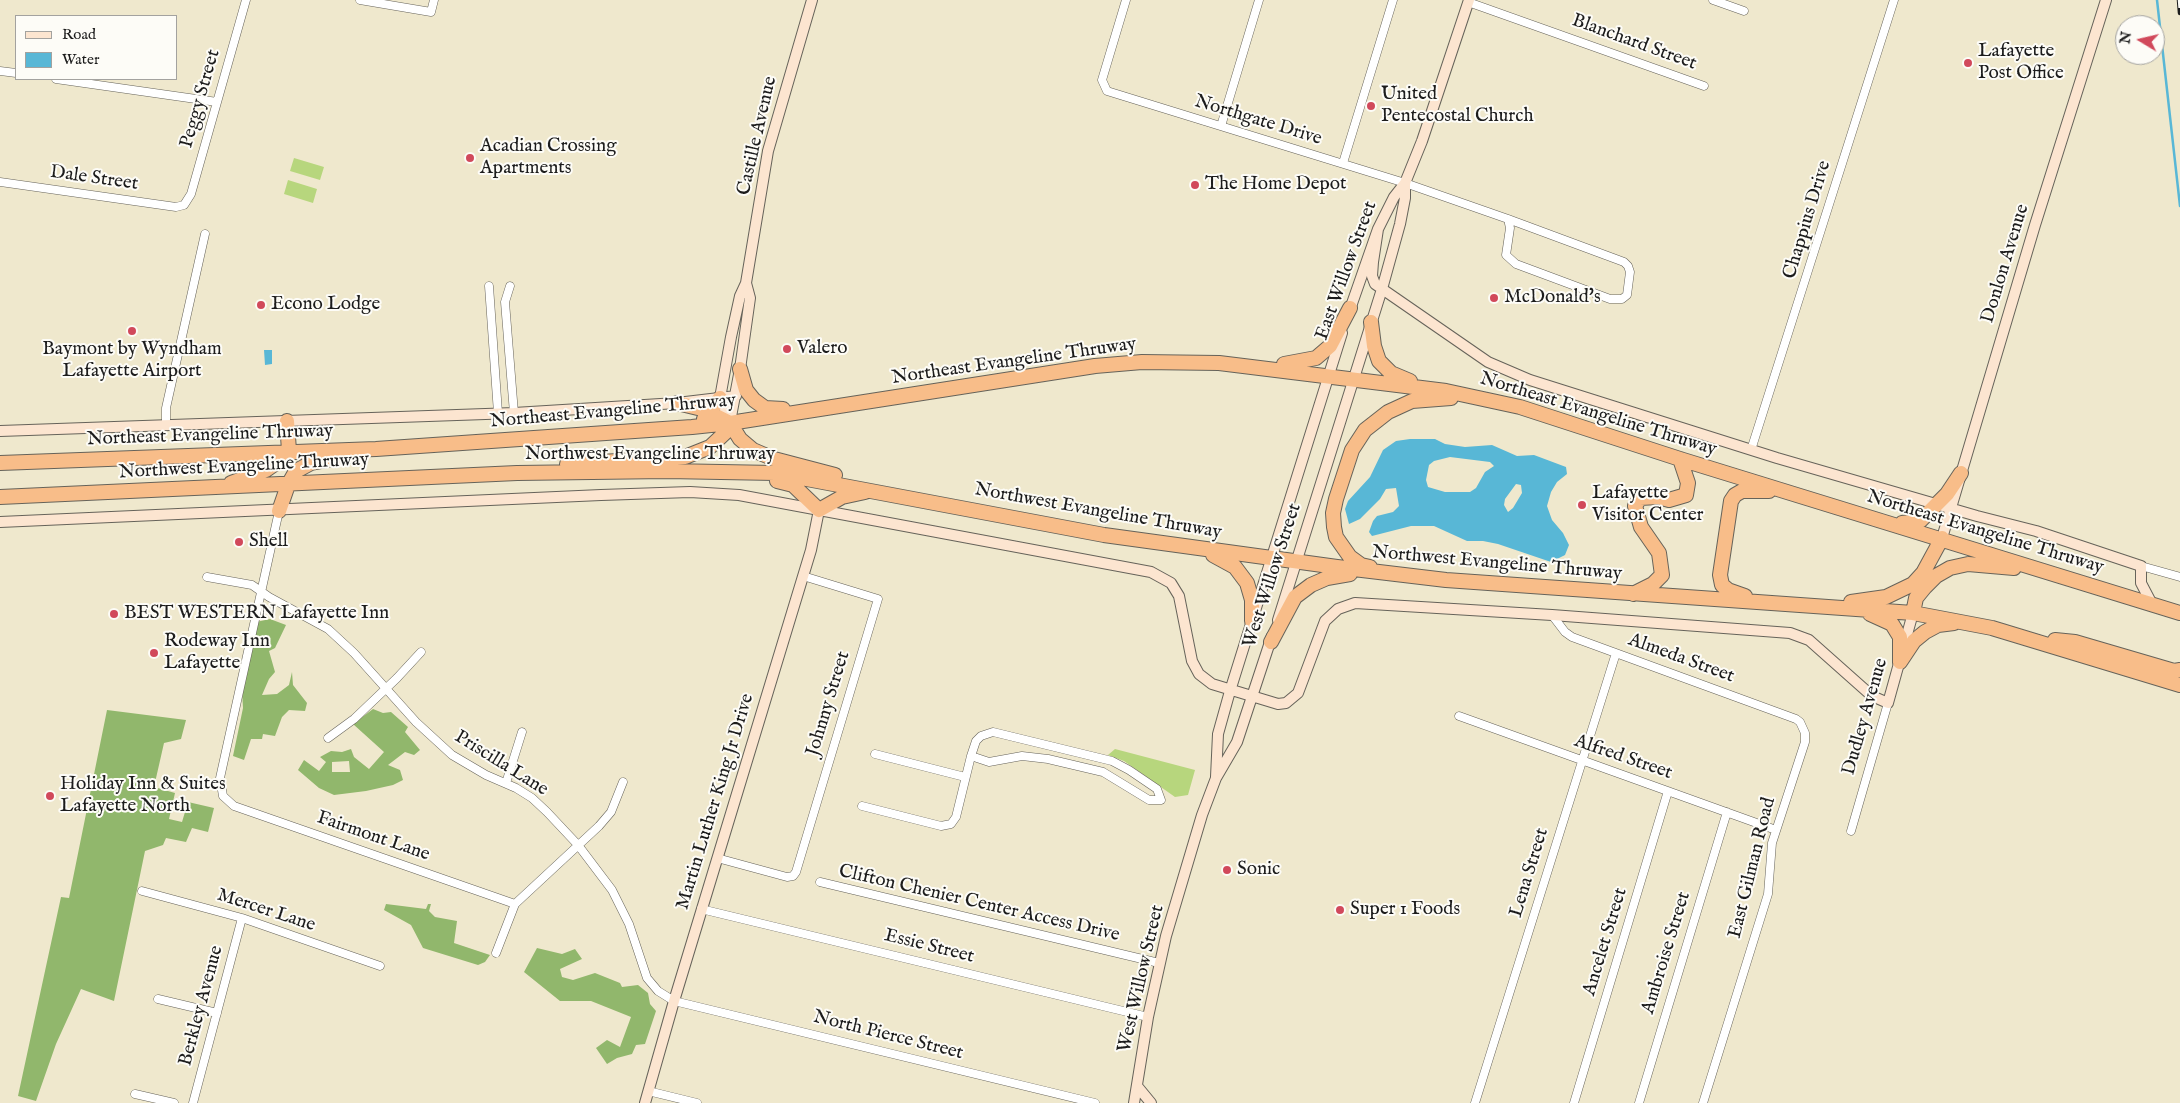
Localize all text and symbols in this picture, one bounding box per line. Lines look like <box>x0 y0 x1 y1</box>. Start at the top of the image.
street label: Blanchard Street <box>1569 10 1699 76</box>
legend <box>15 15 178 80</box>
north arrow <box>2115 15 2165 65</box>
text: Road <box>62 25 96 44</box>
text: N <box>2116 30 2136 45</box>
place label: Lafayette Post Office <box>1978 41 2064 85</box>
street label: Peggy Street <box>176 47 226 151</box>
text: Water <box>62 50 99 69</box>
marker: Lafayette Post Office <box>1962 57 1974 69</box>
street label: Castille Avenue <box>733 74 783 198</box>
place label: United Pentecostal Church <box>1381 84 1534 128</box>
street label: Northgate Drive <box>1192 91 1324 151</box>
marker: United Pentecostal Church <box>1365 100 1377 112</box>
place label: Acadian Crossing Apartments <box>480 136 616 180</box>
marker: Acadian Crossing Apartments <box>464 152 476 164</box>
street label: Chappius Drive <box>1779 158 1837 282</box>
street label: Dale Street <box>49 162 139 196</box>
place label: The Home Depot <box>1205 174 1347 196</box>
marker: The Home Depot <box>1189 179 1201 191</box>
street label: East Willow Street <box>1311 198 1383 344</box>
street label: Donlon Avenue <box>1977 202 2035 326</box>
place label: McDonald's <box>1504 287 1601 309</box>
marker: McDonald's <box>1488 292 1500 304</box>
place label: Econo Lodge <box>271 294 380 316</box>
marker: Econo Lodge <box>255 299 267 311</box>
marker: Baymont by Wyndham Lafayette Airport <box>126 325 138 337</box>
street label: Northeast Evangeline Thruway <box>890 334 1138 390</box>
place label: Valero <box>797 338 847 360</box>
place label: Baymont by Wyndham Lafayette Airport <box>42 339 222 383</box>
marker: Valero <box>781 343 793 355</box>
street label: Northeast Evangeline Thruway <box>1477 368 1719 462</box>
street label: Northeast Evangeline Thruway <box>489 390 737 434</box>
street label: Northeast Evangeline Thruway <box>86 420 334 452</box>
street label: Northwest Evangeline Thruway <box>525 444 775 466</box>
street label: Northwest Evangeline Thruway <box>118 449 370 485</box>
street label: Northwest Evangeline Thruway <box>973 479 1223 545</box>
place label: Lafayette Visitor Center <box>1592 483 1704 527</box>
street label: Northeast Evangeline Thruway <box>1864 486 2106 580</box>
marker: Lafayette Visitor Center <box>1576 499 1588 511</box>
street label: West Willow Street <box>1239 501 1307 651</box>
place label: Shell <box>249 531 288 553</box>
marker: Shell <box>233 536 245 548</box>
street label: Northwest Evangeline Thruway <box>1371 542 1623 586</box>
place label: BEST WESTERN Lafayette Inn <box>124 603 389 625</box>
marker: BEST WESTERN Lafayette Inn <box>108 608 120 620</box>
street label: Almeda Street <box>1625 629 1737 689</box>
place label: Rodeway Inn Lafayette <box>164 631 270 675</box>
marker: Rodeway Inn Lafayette <box>148 647 160 659</box>
street label: Johnny Street <box>802 649 856 759</box>
street label: Dudley Avenue <box>1838 656 1894 778</box>
street label: Martin Luther King Jr Drive <box>672 691 760 913</box>
street label: Priscilla Lane <box>450 726 552 802</box>
street label: Alfred Street <box>1571 731 1675 785</box>
place label: Holiday Inn & Suites Lafayette North <box>60 774 226 818</box>
marker: Holiday Inn & Suites Lafayette North <box>44 790 56 802</box>
street label: East Gilman Road <box>1724 795 1782 941</box>
street label: Fairmont Lane <box>313 807 433 867</box>
street label: Lena Street <box>1506 826 1554 920</box>
place label: Sonic <box>1237 859 1280 881</box>
street label: Clifton Chenier Center Access Drive <box>836 861 1122 947</box>
marker: Sonic <box>1221 864 1233 876</box>
street label: Mercer Lane <box>214 884 318 938</box>
street label: Ancelet Street <box>1579 885 1633 999</box>
street label: Ambroise Street <box>1638 889 1696 1017</box>
place label: Super 1 Foods <box>1350 899 1460 921</box>
street label: West Willow Street <box>1114 903 1170 1055</box>
marker: Super 1 Foods <box>1334 904 1346 916</box>
street label: Essie Street <box>882 925 976 969</box>
street label: Berkley Avenue <box>175 943 229 1069</box>
street label: North Pierce Street <box>811 1006 965 1066</box>

